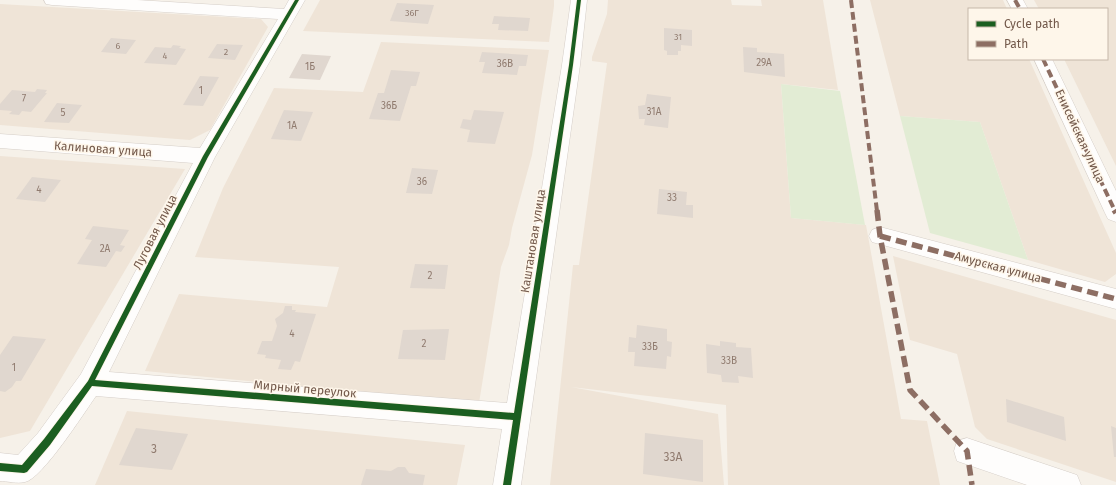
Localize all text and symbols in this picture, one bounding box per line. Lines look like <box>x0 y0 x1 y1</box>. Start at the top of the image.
house number: 36Г <box>405 8 419 18</box>
legend <box>968 8 1108 60</box>
text: Cycle path <box>1004 17 1060 31</box>
house number: 31 <box>674 32 682 42</box>
text: Path <box>1004 37 1028 51</box>
house number: 6 <box>116 41 121 51</box>
house number: 2 <box>224 47 228 57</box>
house number: 4 <box>163 51 168 61</box>
house number: 29А <box>756 57 772 69</box>
house number: 36В <box>497 58 513 70</box>
house number: 1Б <box>305 61 315 73</box>
house number: 1 <box>199 85 203 97</box>
street label: Енисейская улица <box>1052 87 1108 185</box>
house number: 7 <box>22 93 27 105</box>
house number: 36Б <box>381 100 397 112</box>
house number: 31А <box>647 106 662 118</box>
house number: 5 <box>60 107 66 119</box>
house number: 1А <box>287 120 297 132</box>
street label: Калиновая улица <box>54 139 152 159</box>
house number: 36 <box>417 176 427 188</box>
house number: 4 <box>36 184 42 196</box>
street label: Каштановая улица <box>518 188 548 294</box>
street label: Луговая улица <box>130 192 180 272</box>
house number: 33 <box>667 192 677 204</box>
house number: 2А <box>100 243 111 255</box>
street label: Амурская улица <box>953 249 1043 285</box>
house number: 2 <box>428 270 433 282</box>
house number: 4 <box>289 328 295 340</box>
house number: 2 <box>422 338 427 350</box>
house number: 33Б <box>642 341 658 353</box>
house number: 33В <box>721 355 737 367</box>
house number: 1 <box>12 362 16 374</box>
street label: Мирный переулок <box>253 378 358 401</box>
house number: 3 <box>151 442 157 456</box>
house number: 33А <box>664 450 683 464</box>

